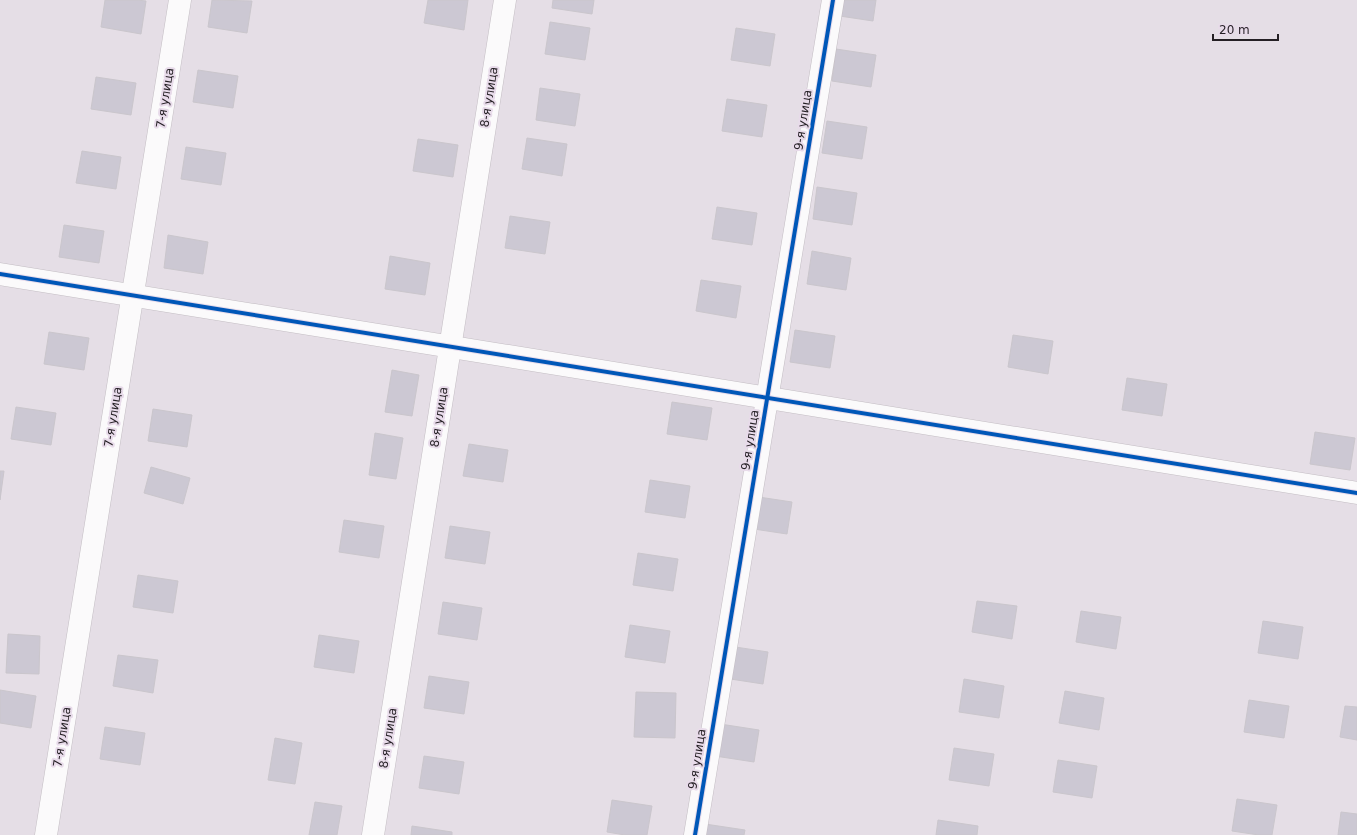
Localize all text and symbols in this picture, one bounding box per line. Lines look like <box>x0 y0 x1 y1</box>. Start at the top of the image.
scale bar <box>1213 16 1278 42</box>
text: 20 m <box>1219 23 1250 37</box>
street label: 8-я улица <box>477 66 501 128</box>
street label: 7-я улица <box>153 67 177 129</box>
street label: 9-я улица <box>791 89 815 151</box>
street label: 7-я улица <box>101 386 125 448</box>
street label: 8-я улица <box>427 386 451 448</box>
street label: 9-я улица <box>738 409 762 471</box>
street label: 7-я улица <box>50 706 74 768</box>
street label: 8-я улица <box>376 707 400 769</box>
street label: 9-я улица <box>685 728 709 790</box>

